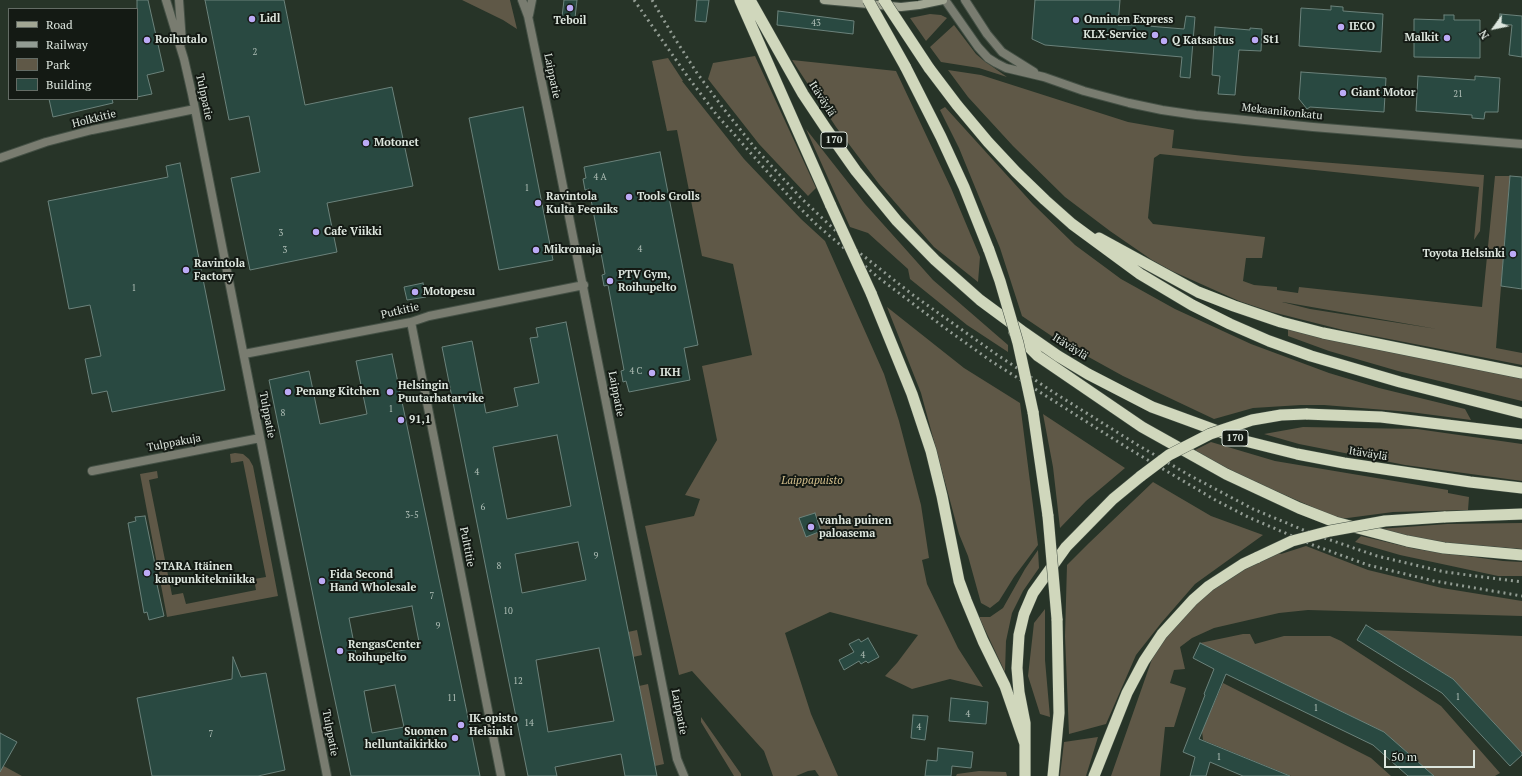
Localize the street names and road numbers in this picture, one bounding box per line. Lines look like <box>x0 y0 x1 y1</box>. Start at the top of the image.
street label: Laippatie <box>541 52 563 100</box>
street label: Tulppatie <box>193 73 215 121</box>
street label: Itäväylä <box>806 79 838 119</box>
street label: Mekaanikonkatu <box>1241 101 1323 123</box>
street label: Holkkitie <box>71 107 117 131</box>
road number: 170 <box>821 132 847 148</box>
street label: Putkitie <box>380 300 420 322</box>
street label: Itäväylä <box>1050 331 1090 363</box>
street label: Laippatie <box>605 370 627 418</box>
street label: Tulppatie <box>256 391 278 439</box>
road number: 170 <box>1222 430 1248 446</box>
street label: Tulppakuja <box>146 431 202 455</box>
street label: Itäväylä <box>1348 444 1388 464</box>
street label: Pulttitie <box>457 526 477 568</box>
street label: Laippatie <box>668 688 690 736</box>
street label: Tulppatie <box>319 709 341 757</box>

